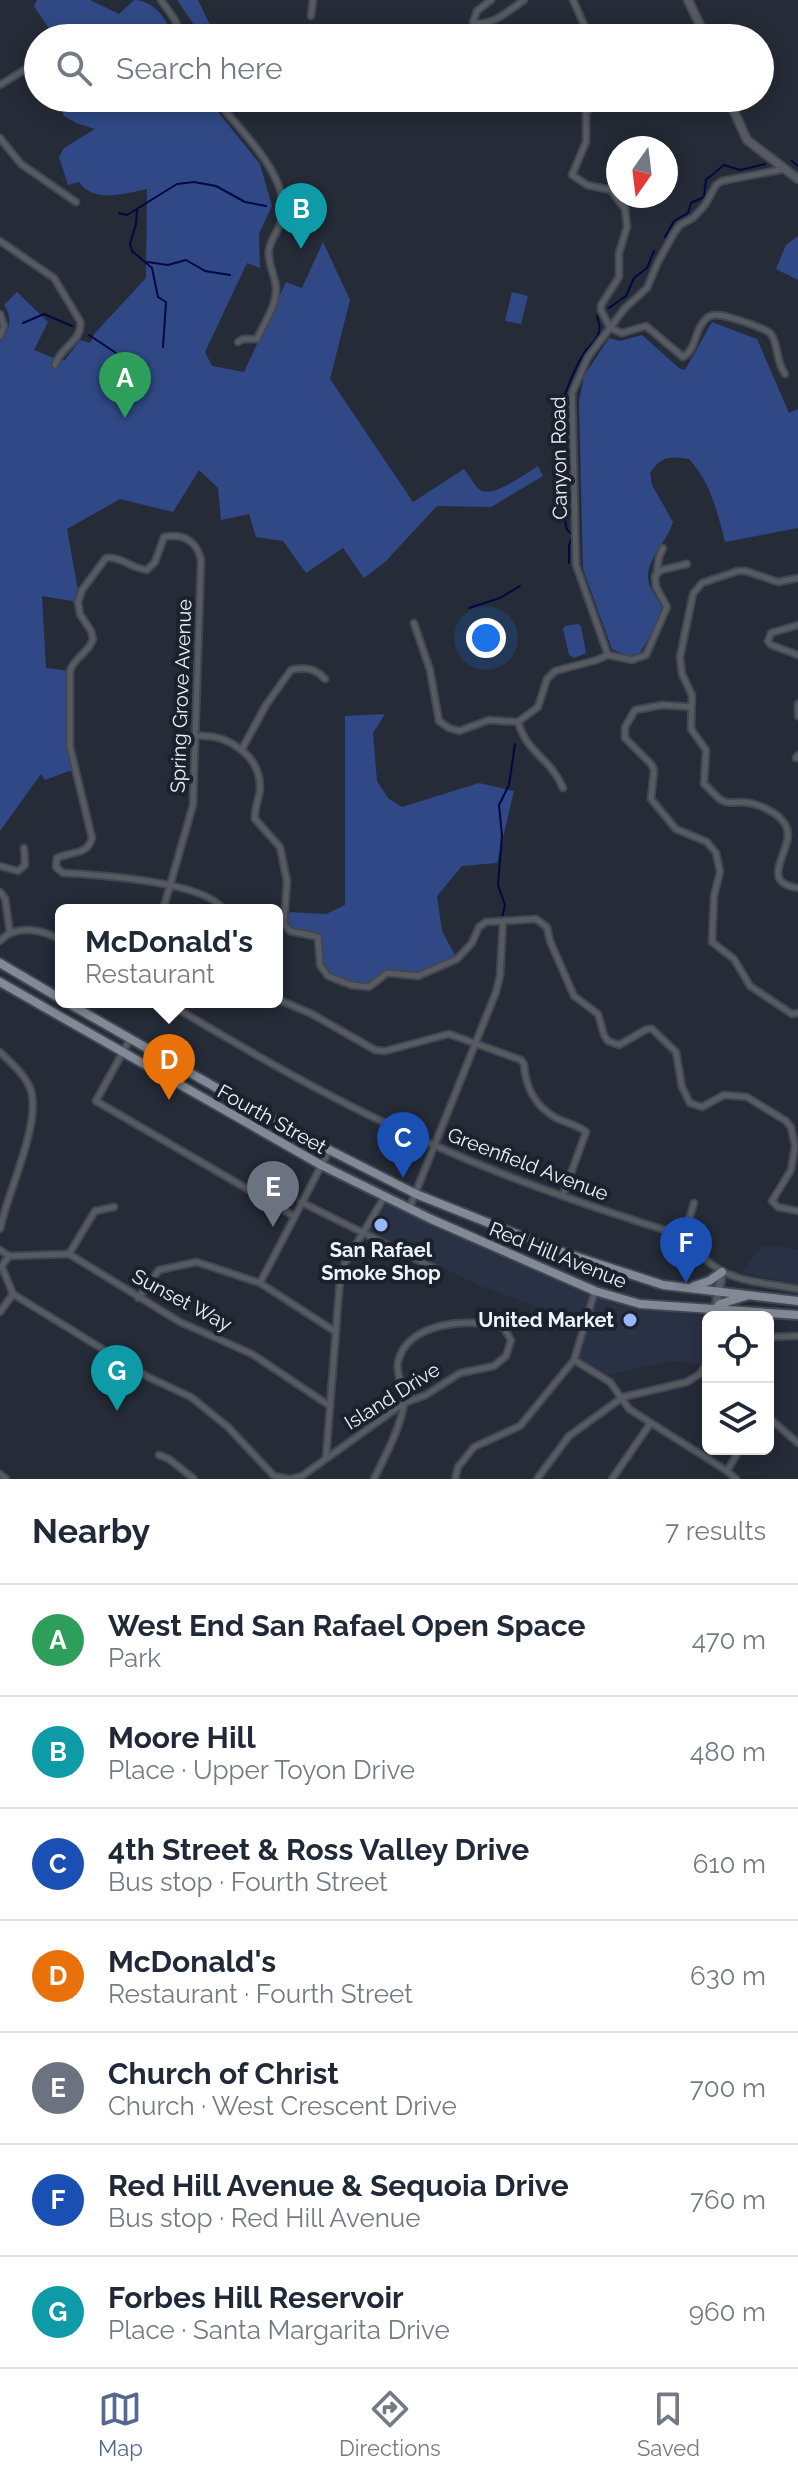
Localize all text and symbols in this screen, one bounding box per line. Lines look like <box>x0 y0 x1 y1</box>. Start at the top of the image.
search box <box>24 24 774 112</box>
icon: search <box>52 46 96 90</box>
text: Search here <box>116 51 283 86</box>
north arrow <box>606 136 678 208</box>
pin: B <box>275 183 327 249</box>
pin: A <box>99 352 151 418</box>
street label: Canyon Road <box>546 396 572 520</box>
street label: Spring Grove Avenue <box>166 598 196 793</box>
your location <box>466 618 506 658</box>
popup <box>55 904 283 1008</box>
text: McDonald's <box>85 924 253 959</box>
text: Restaurant <box>85 959 215 989</box>
pin: D <box>143 1034 195 1100</box>
street label: Fourth Street <box>213 1079 331 1159</box>
pin: C <box>377 1112 429 1178</box>
street label: Greenfield Avenue <box>444 1122 612 1206</box>
pin: E <box>247 1161 299 1227</box>
marker: San Rafael Smoke Shop <box>372 1216 390 1234</box>
street label: Red Hill Avenue <box>486 1217 630 1294</box>
pin: F <box>660 1217 712 1283</box>
place label: San Rafael Smoke Shop <box>321 1238 441 1285</box>
street label: Sunset Way <box>128 1264 236 1336</box>
place label: United Market <box>478 1308 614 1332</box>
marker: United Market <box>621 1311 639 1329</box>
map controls <box>702 1311 774 1455</box>
button: locate <box>702 1311 774 1383</box>
pin: G <box>91 1345 143 1411</box>
street label: Island Drive <box>340 1357 444 1435</box>
button: layers <box>702 1383 774 1455</box>
text: Nearby <box>32 1511 150 1551</box>
text: 7 results <box>665 1516 766 1546</box>
text: West End San Rafael Open Space <box>108 1608 585 1643</box>
text: A <box>49 1625 67 1655</box>
text: 470 m <box>692 1625 766 1655</box>
text: Park <box>108 1643 161 1673</box>
text: Moore Hill <box>108 1720 256 1755</box>
text: B <box>49 1737 67 1767</box>
text: 480 m <box>690 1737 766 1767</box>
text: Place · Upper Toyon Drive <box>108 1755 415 1785</box>
text: 4th Street & Ross Valley Drive <box>108 1832 529 1867</box>
text: C <box>49 1849 67 1879</box>
text: 610 m <box>693 1849 766 1879</box>
text: Bus stop · Fourth Street <box>108 1867 388 1897</box>
text: McDonald's <box>108 1944 276 1979</box>
text: D <box>49 1961 67 1991</box>
text: 630 m <box>690 1961 766 1991</box>
text: Restaurant · Fourth Street <box>108 1979 413 2009</box>
text: Church of Christ <box>108 2056 339 2091</box>
text: E <box>50 2073 66 2103</box>
text: 700 m <box>690 2073 766 2103</box>
text: Church · West Crescent Drive <box>108 2091 457 2121</box>
text: Red Hill Avenue & Sequoia Drive <box>108 2168 569 2203</box>
text: F <box>51 2185 65 2215</box>
text: 760 m <box>690 2185 766 2215</box>
text: Bus stop · Red Hill Avenue <box>108 2203 421 2233</box>
text: Forbes Hill Reservoir <box>108 2280 404 2315</box>
text: G <box>49 2297 67 2327</box>
text: 960 m <box>689 2297 766 2327</box>
text: Place · Santa Margarita Drive <box>108 2315 450 2345</box>
tab: Map <box>98 2387 143 2461</box>
tab: Directions <box>339 2387 441 2461</box>
tab: Saved <box>637 2387 700 2461</box>

